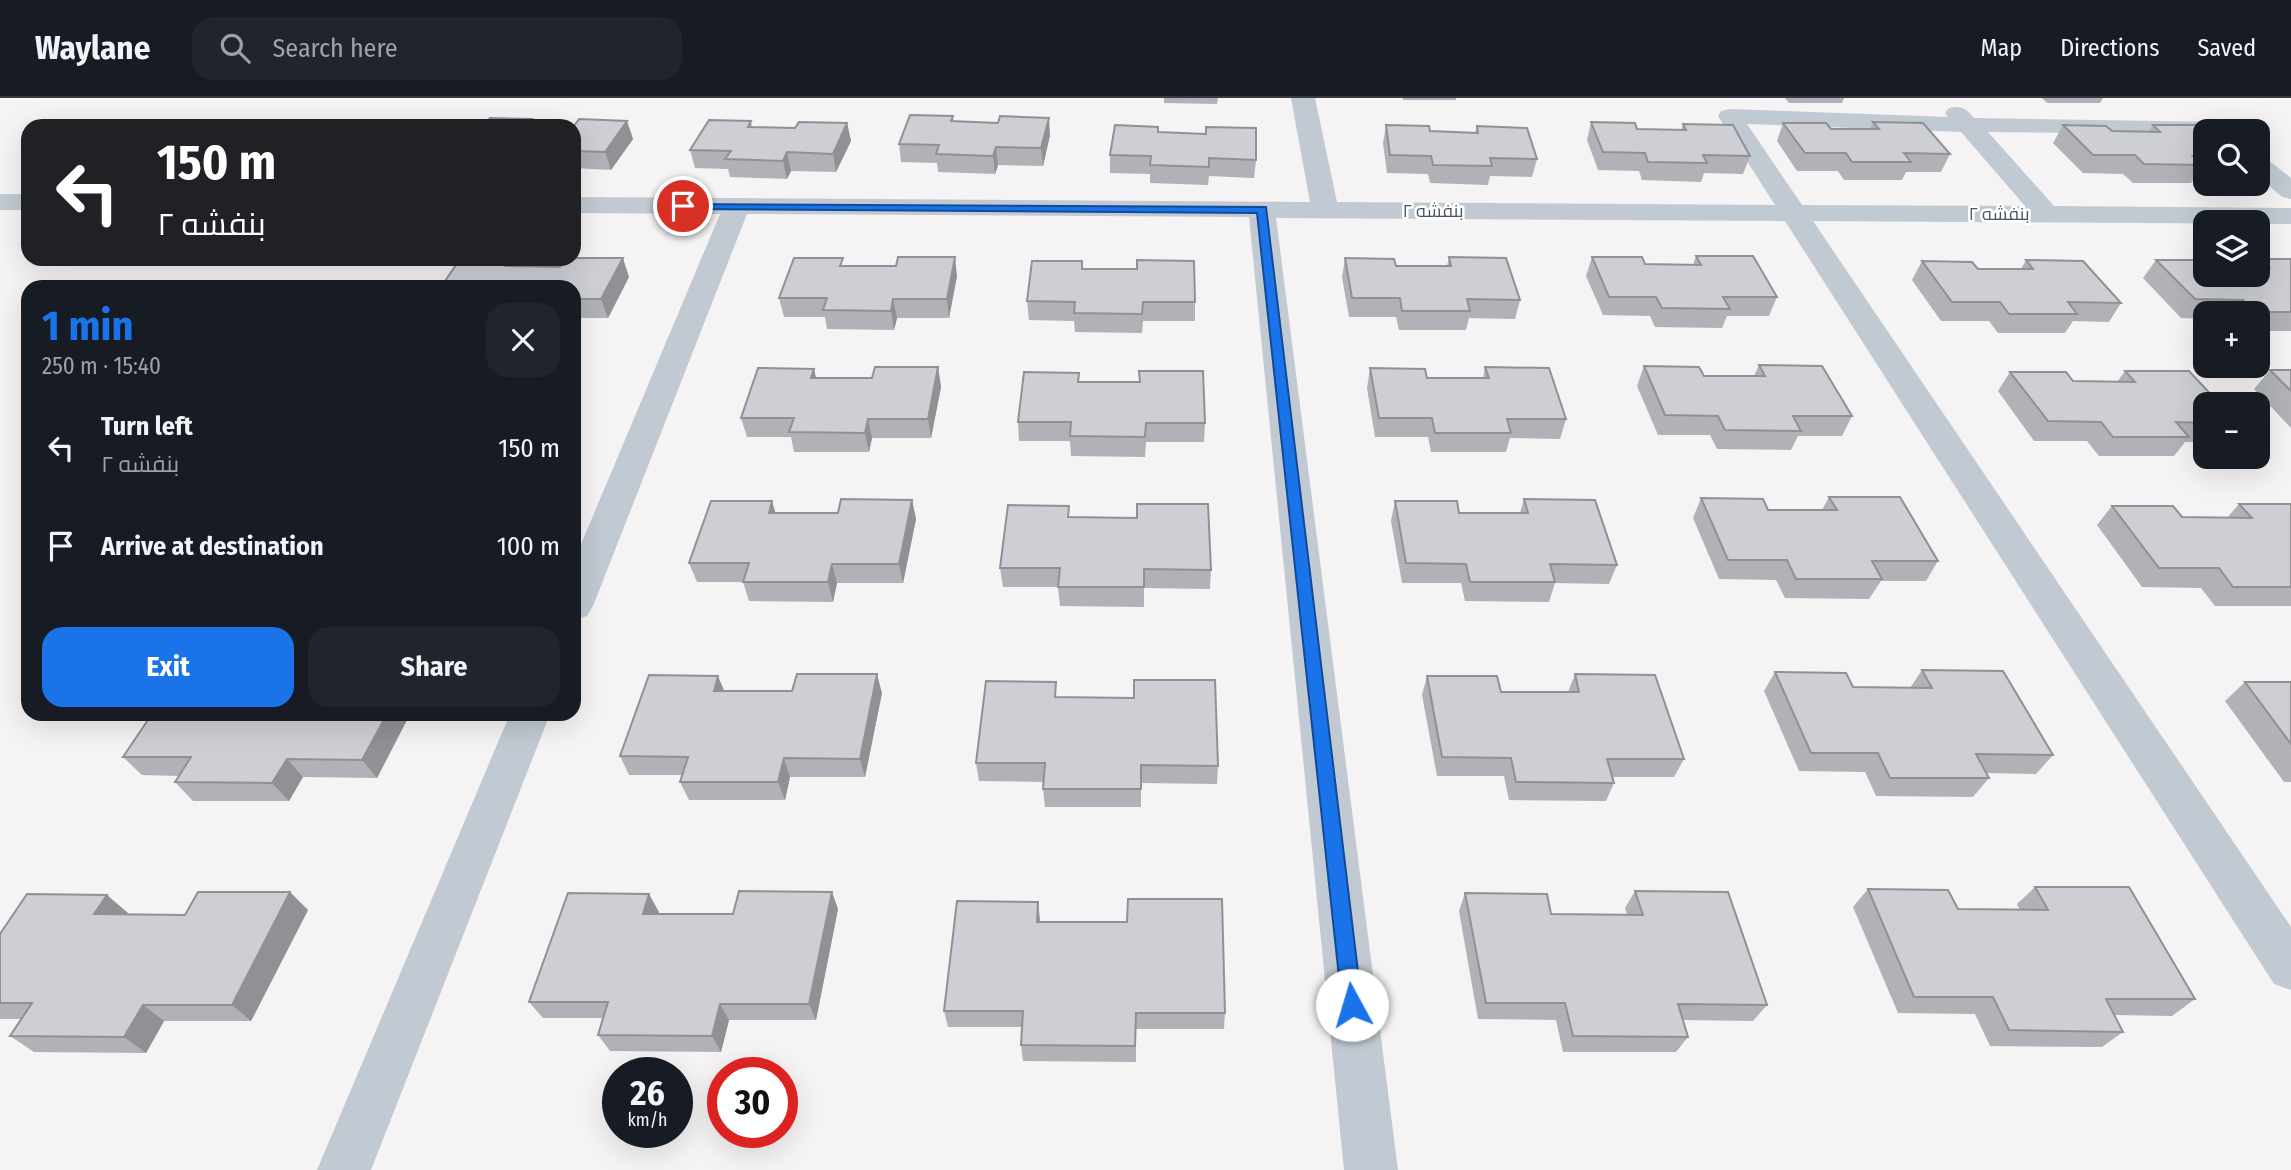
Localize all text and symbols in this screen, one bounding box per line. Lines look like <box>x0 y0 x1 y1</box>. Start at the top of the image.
search box <box>192 17 682 80</box>
text: Waylane <box>35 28 150 68</box>
icon: search <box>216 29 254 67</box>
text: Search here <box>272 33 398 64</box>
text: Map <box>1981 34 2022 62</box>
text: Directions <box>2060 34 2159 62</box>
text: Saved <box>2197 34 2256 62</box>
map controls <box>2193 119 2270 469</box>
button: search <box>2193 119 2270 196</box>
text: 150 m <box>157 133 276 192</box>
icon: left <box>42 147 133 238</box>
pin <box>653 176 713 236</box>
icon: arrive <box>664 187 702 225</box>
street label: بنفشه ۲ <box>1402 200 1464 222</box>
street label: بنفشه ۲ <box>1968 203 2030 225</box>
text: بنفشه ۲ <box>157 205 266 243</box>
button: layers <box>2193 210 2270 287</box>
text: 1 min <box>42 301 133 351</box>
button: + <box>2193 301 2270 378</box>
button: close <box>486 303 560 377</box>
text: 250 m · 15:40 <box>42 352 161 380</box>
button: − <box>2193 392 2270 469</box>
text: Turn left <box>101 411 193 442</box>
icon: left <box>42 429 80 467</box>
text: 150 m <box>498 433 560 464</box>
text: بنفشه ۲ <box>101 450 179 478</box>
icon: arrive <box>42 527 80 565</box>
text: Arrive at destination <box>101 531 324 562</box>
text: 100 m <box>497 531 560 562</box>
button: Exit <box>42 627 294 707</box>
button: Share <box>308 627 560 707</box>
position arrow <box>1315 968 1389 1042</box>
speed limit sign: 30 <box>707 1057 798 1148</box>
text: 26 <box>630 1072 665 1114</box>
text: km/h <box>627 1109 668 1131</box>

